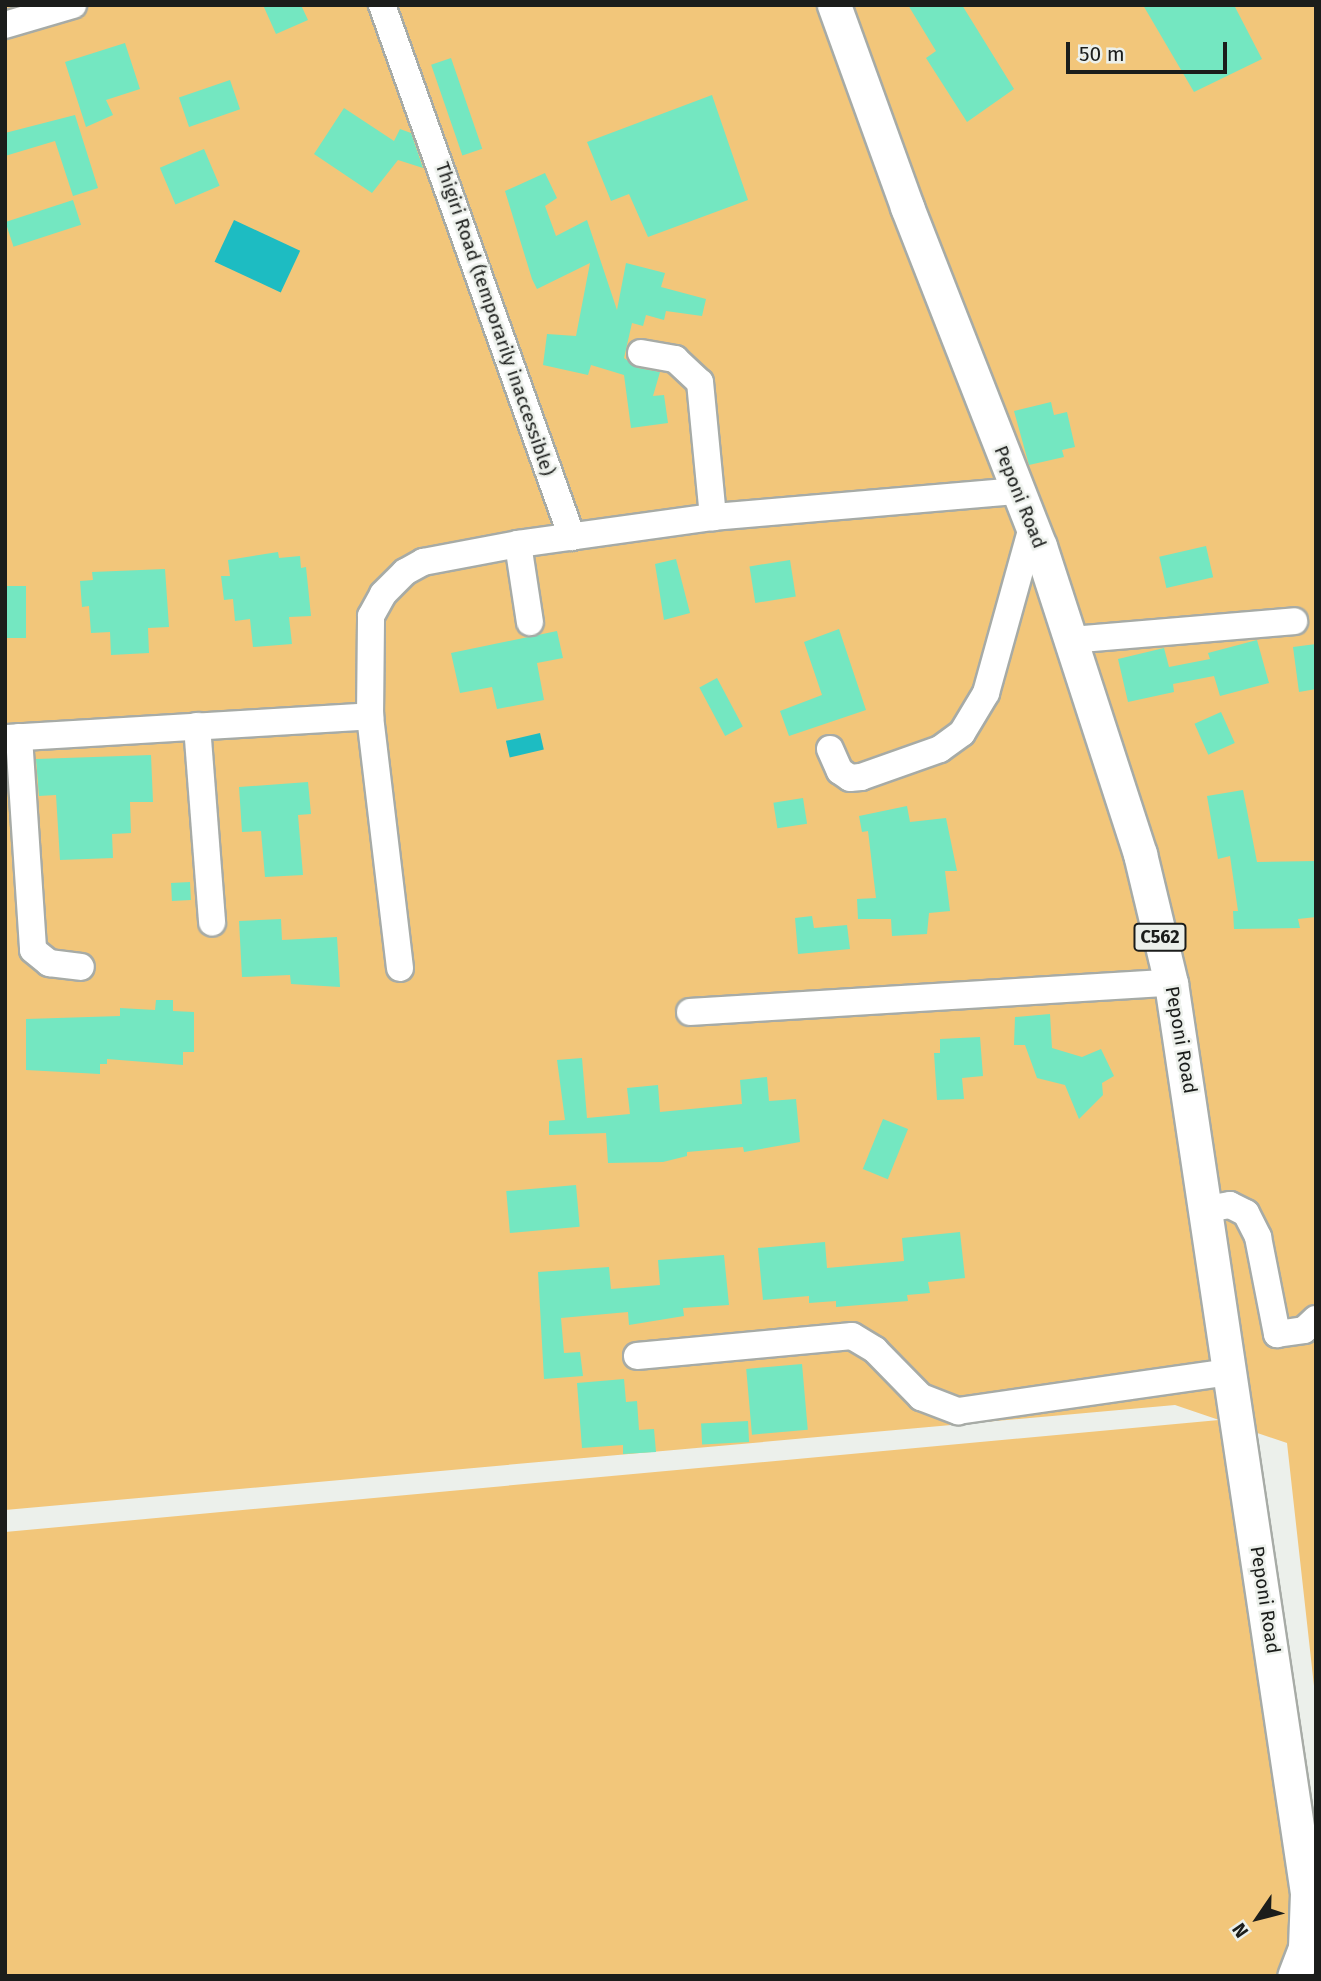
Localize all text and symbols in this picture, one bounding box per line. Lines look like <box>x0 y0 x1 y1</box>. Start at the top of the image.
scale bar <box>1069 28 1230 72</box>
text: 50 m <box>1079 41 1125 67</box>
street label: Thigiri Road (temporarily inaccessible) <box>430 159 560 479</box>
street label: Peponi Road <box>989 442 1051 552</box>
road number: C562 <box>1132 922 1188 952</box>
street label: Peponi Road <box>1160 985 1202 1095</box>
street label: Peponi Road <box>1245 1545 1285 1655</box>
north arrow <box>1223 1883 1293 1953</box>
text: N <box>1227 1919 1253 1942</box>

